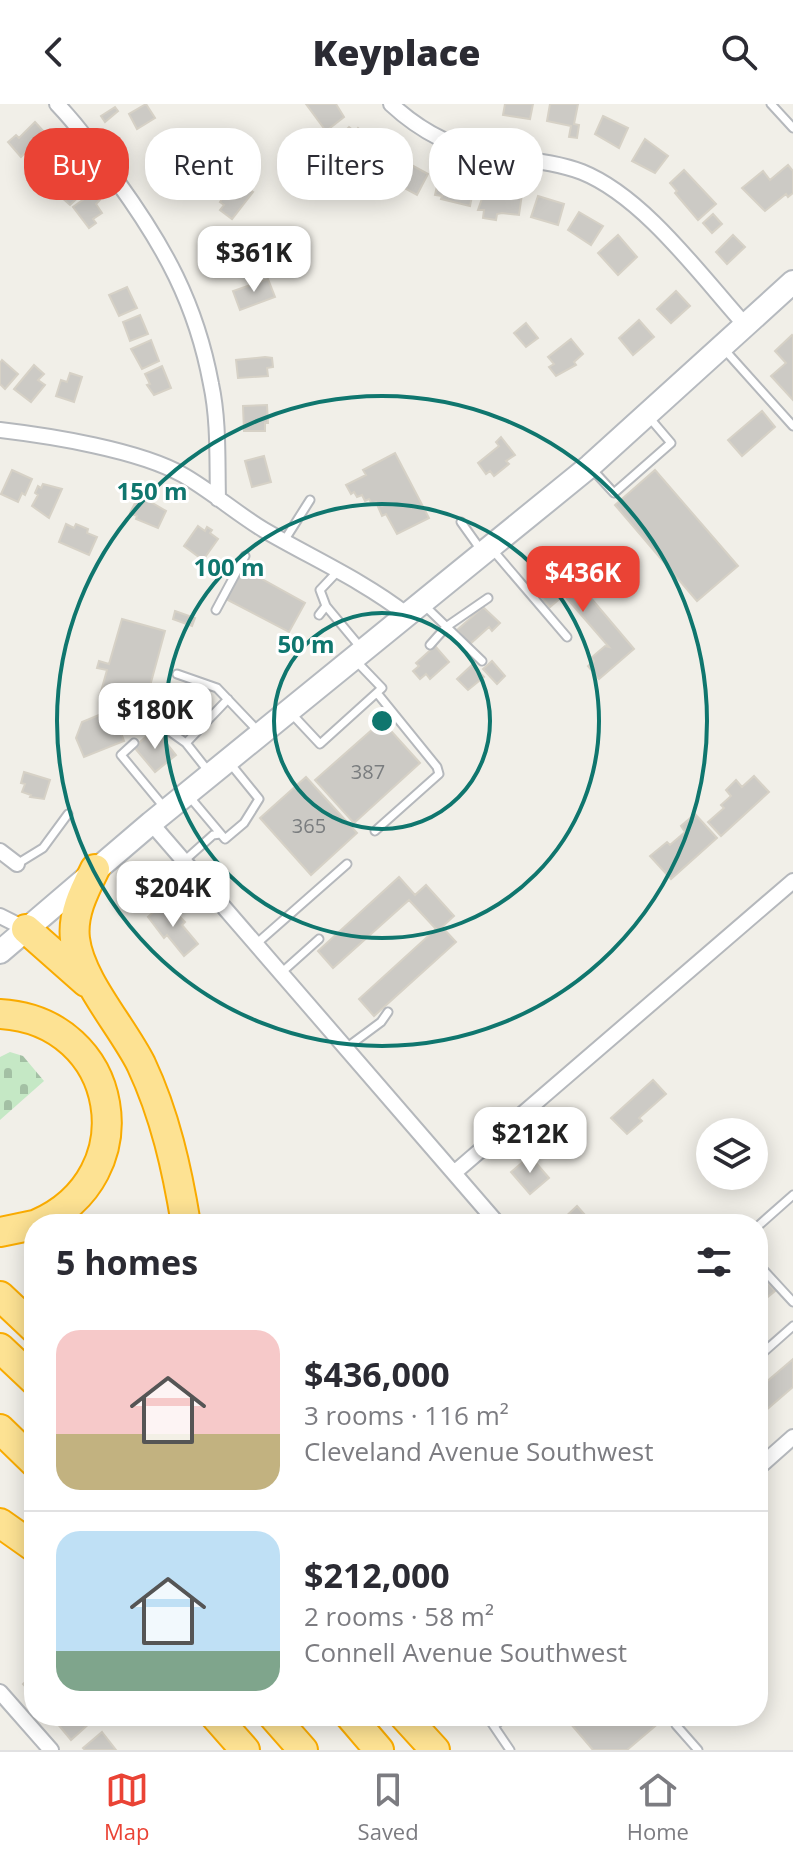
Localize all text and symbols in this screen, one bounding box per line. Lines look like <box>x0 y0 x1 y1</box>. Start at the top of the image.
text: Keyplace <box>313 28 480 77</box>
icon: back <box>32 30 76 74</box>
icon: search <box>717 30 761 74</box>
chip: Buy <box>24 128 129 200</box>
chip: Rent <box>145 128 261 200</box>
chip: Filters <box>277 128 413 200</box>
chip: New <box>429 128 543 200</box>
pin: $361K <box>198 226 310 294</box>
text: $361K <box>216 234 292 270</box>
text: 150 m <box>117 474 187 507</box>
pin: $436K <box>527 546 639 614</box>
text: 100 m <box>194 550 264 583</box>
text: $436K <box>545 554 621 590</box>
text: 50 m <box>277 627 335 660</box>
pin: $180K <box>99 683 211 751</box>
text: $180K <box>117 691 193 727</box>
centre of rings <box>368 707 396 735</box>
house number: 387 <box>351 758 385 785</box>
house number: 365 <box>292 812 326 839</box>
pin: $204K <box>117 861 229 929</box>
text: $204K <box>135 869 211 905</box>
pin: $212K <box>474 1107 586 1175</box>
text: $212K <box>492 1115 568 1151</box>
map controls <box>696 1118 768 1190</box>
button: layers <box>696 1118 768 1190</box>
text: 5 homes <box>56 1239 198 1285</box>
icon: filters <box>692 1240 736 1284</box>
text: $436,000 <box>304 1351 450 1397</box>
icon: home <box>120 1362 216 1458</box>
text: 3 rooms · 116 m² <box>304 1397 509 1433</box>
text: Cleveland Avenue Southwest <box>304 1433 653 1469</box>
text: $212,000 <box>304 1552 450 1598</box>
icon: home <box>120 1563 216 1659</box>
text: 2 rooms · 58 m² <box>304 1598 494 1634</box>
text: Connell Avenue Southwest <box>304 1634 627 1670</box>
tab: Map <box>104 1768 150 1846</box>
tab: Saved <box>358 1768 419 1846</box>
tab: Home <box>627 1768 689 1846</box>

